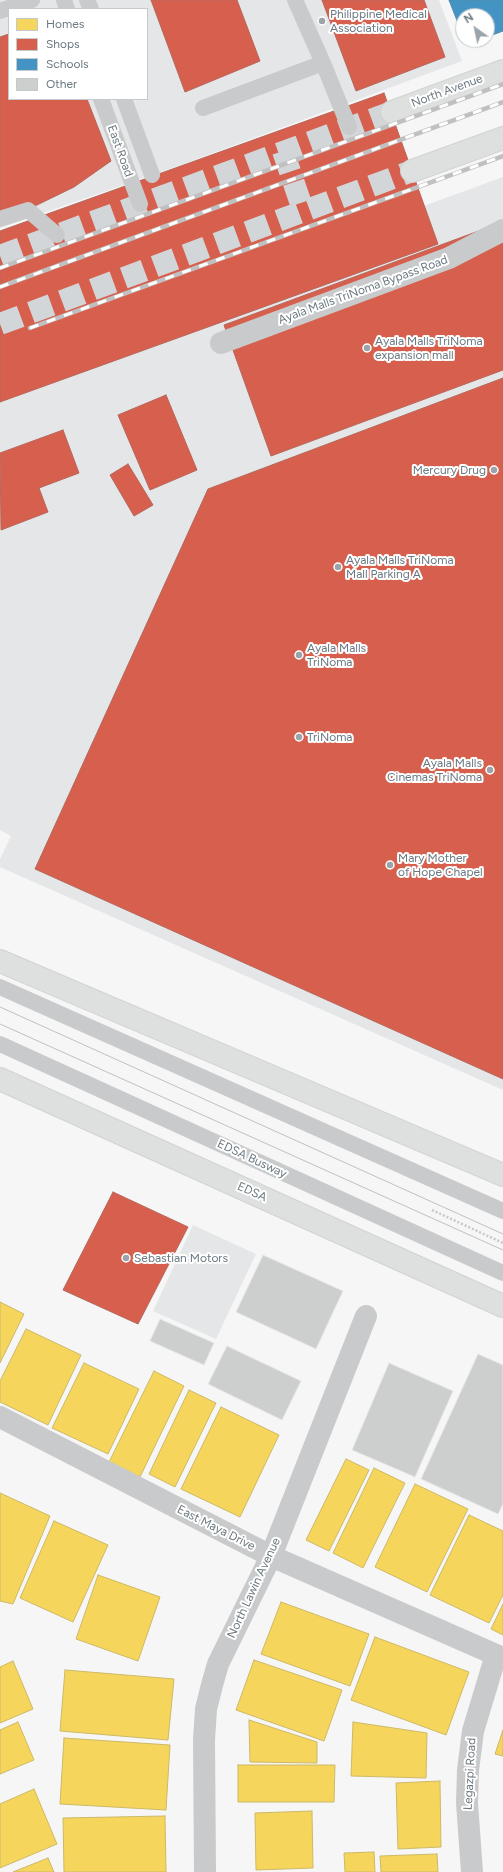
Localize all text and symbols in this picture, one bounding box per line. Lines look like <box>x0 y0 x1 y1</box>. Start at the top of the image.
place label: Philippine Medical Association <box>330 7 427 35</box>
legend <box>8 8 148 100</box>
north arrow <box>455 8 495 48</box>
text: N <box>462 11 476 26</box>
marker: Philippine Medical Association <box>317 16 327 26</box>
text: Homes <box>46 17 84 31</box>
text: Shops <box>46 37 80 51</box>
text: Schools <box>46 57 89 71</box>
street label: North Avenue <box>409 71 485 111</box>
text: Other <box>46 77 77 91</box>
street label: East Road <box>104 123 136 179</box>
street label: Ayala Malls TriNoma Bypass Road <box>276 253 450 327</box>
place label: Ayala Malls TriNoma expansion mall <box>375 334 483 362</box>
marker: Ayala Malls TriNoma expansion mall <box>362 343 372 353</box>
place label: Mercury Drug <box>413 463 486 477</box>
marker: Mercury Drug <box>489 465 499 475</box>
place label: Ayala Malls TriNoma Mall Parking A <box>346 553 454 581</box>
marker: Ayala Malls TriNoma Mall Parking A <box>333 562 343 572</box>
place label: Ayala Malls TriNoma <box>307 641 366 669</box>
marker: Ayala Malls TriNoma <box>294 650 304 660</box>
place label: TriNoma <box>307 730 352 744</box>
marker: TriNoma <box>294 732 304 742</box>
place label: Ayala Malls Cinemas TriNoma <box>387 756 482 784</box>
marker: Ayala Malls Cinemas TriNoma <box>485 765 495 775</box>
place label: Mary Mother of Hope Chapel <box>398 851 483 879</box>
marker: Mary Mother of Hope Chapel <box>385 860 395 870</box>
street label: EDSA Busway <box>215 1137 289 1181</box>
street label: EDSA <box>235 1179 269 1205</box>
place label: Sebastian Motors <box>134 1251 228 1265</box>
marker: Sebastian Motors <box>121 1253 131 1263</box>
street label: East Maya Drive <box>175 1502 257 1554</box>
street label: North Lawin Avenue <box>224 1535 284 1641</box>
street label: Legazpi Road <box>461 1738 479 1810</box>

